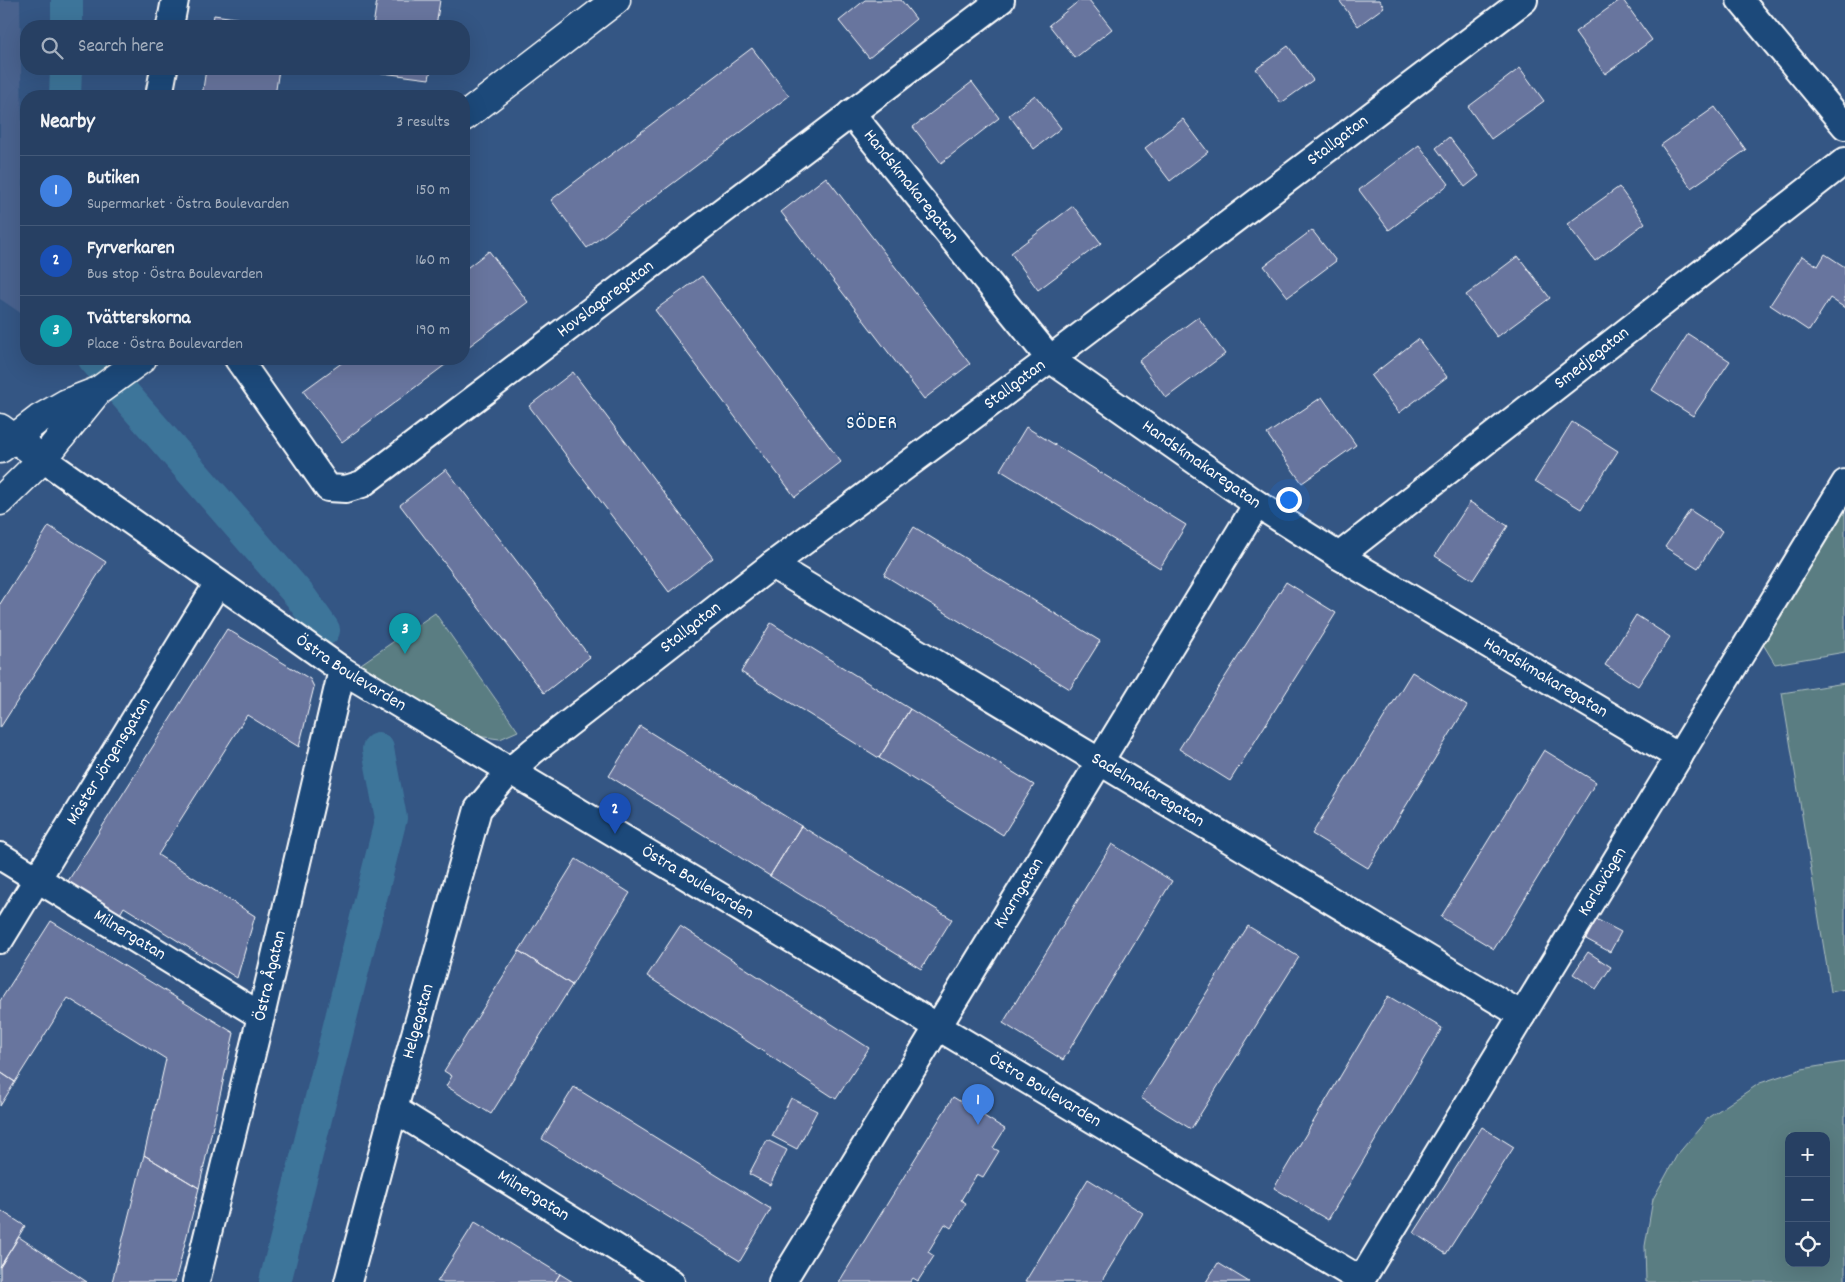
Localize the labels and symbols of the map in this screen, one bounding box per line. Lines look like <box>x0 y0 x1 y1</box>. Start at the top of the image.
street label: Stallgatan <box>1302 109 1374 172</box>
street label: Handskmakaregatan <box>857 124 965 249</box>
street label: Hovslagaregatan <box>552 254 660 344</box>
street label: Smedjegatan <box>1549 321 1635 396</box>
street label: Stallgatan <box>979 354 1051 416</box>
district label: SÖDER <box>846 411 898 438</box>
street label: Handskmakaregatan <box>1136 414 1266 515</box>
your location <box>1276 487 1302 513</box>
street label: Stallgatan <box>655 596 727 660</box>
pin: 3 <box>389 613 421 654</box>
street label: Östra Boulevarden <box>290 628 411 718</box>
street label: Handskmakaregatan <box>1479 632 1612 725</box>
street label: Mäster Jörgensgatan <box>60 693 157 830</box>
street label: Sadelmakaregatan <box>1086 747 1209 834</box>
pin: 2 <box>599 793 631 834</box>
street label: Östra Boulevarden <box>636 839 758 926</box>
street label: Karlavägen <box>1572 843 1633 921</box>
street label: Kvarngatan <box>988 853 1050 934</box>
street label: Milnergatan <box>89 904 171 967</box>
street label: Östra Ågatan <box>248 928 293 1024</box>
street label: Helgegatan <box>396 981 441 1062</box>
street label: Östra Boulevarden <box>984 1047 1106 1134</box>
pin: 1 <box>962 1084 994 1125</box>
street label: Milnergatan <box>492 1164 574 1228</box>

